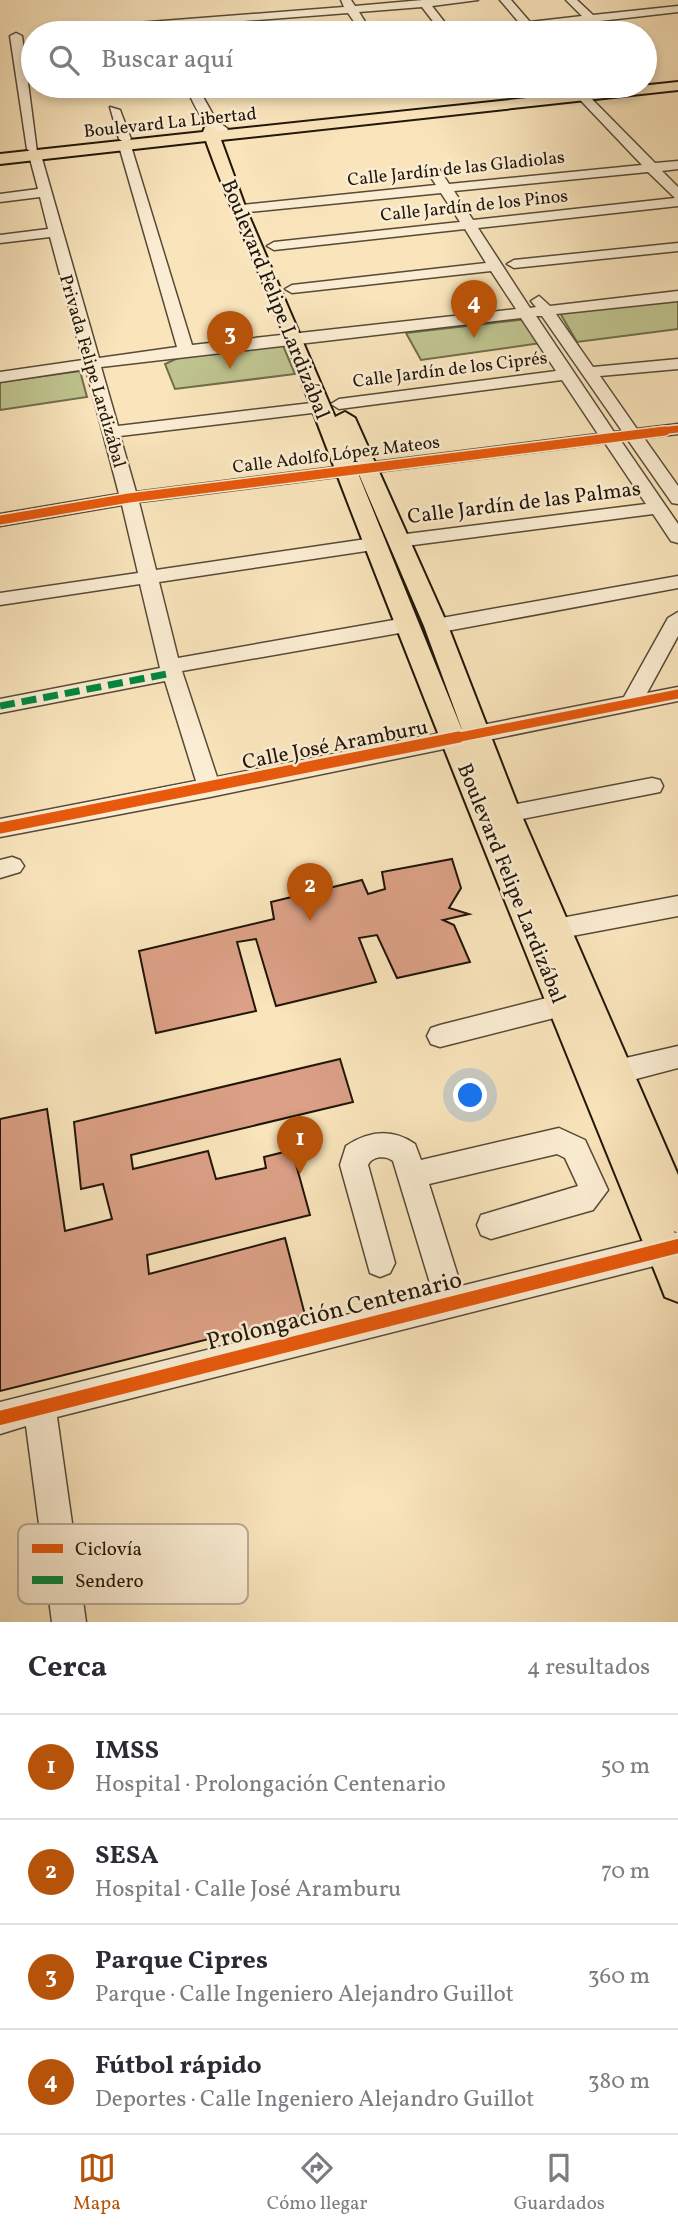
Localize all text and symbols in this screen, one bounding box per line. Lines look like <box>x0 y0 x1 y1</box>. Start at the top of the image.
search box <box>21 21 657 98</box>
icon: search <box>45 41 83 79</box>
text: Buscar aquí <box>101 42 233 78</box>
street label: Boulevard La Libertad <box>82 102 258 145</box>
street label: Calle Jardín de las Gladiolas <box>346 146 566 193</box>
street label: Boulevard Felipe Lardizábal <box>213 175 336 424</box>
street label: Calle Jardín de los Pinos <box>379 184 569 229</box>
street label: Privada Felipe Lardizábal <box>52 272 131 471</box>
pin: 4 <box>451 280 497 338</box>
pin: 3 <box>207 311 253 369</box>
street label: Calle Jardín de los Ciprés <box>351 346 549 395</box>
street label: Calle Adolfo López Mateos <box>231 430 441 481</box>
street label: Calle Jardín de las Palmas <box>406 475 643 532</box>
street label: Calle José Aramburu <box>240 713 431 778</box>
street label: Boulevard Felipe Lardizábal <box>449 759 572 1008</box>
pin: 2 <box>287 863 333 921</box>
your location <box>453 1078 487 1112</box>
pin: 1 <box>277 1116 323 1174</box>
street label: Prolongación Centenario <box>203 1264 466 1360</box>
legend <box>18 1524 248 1604</box>
text: Ciclovía <box>75 1537 142 1563</box>
text: Sendero <box>75 1569 144 1595</box>
text: Cerca <box>28 1647 107 1689</box>
text: 4 resultados <box>527 1652 650 1684</box>
text: IMSS <box>95 1733 159 1769</box>
text: 1 <box>46 1751 56 1783</box>
text: 50 m <box>601 1751 650 1783</box>
text: Hospital · Prolongación Centenario <box>95 1769 446 1801</box>
text: SESA <box>95 1838 159 1874</box>
text: 2 <box>45 1856 57 1888</box>
text: 70 m <box>601 1856 650 1888</box>
text: Hospital · Calle José Aramburu <box>95 1874 401 1906</box>
text: Parque Cipres <box>95 1943 268 1979</box>
text: 3 <box>45 1961 57 1993</box>
text: 360 m <box>588 1961 650 1993</box>
text: Parque · Calle Ingeniero Alejandro Guillot <box>95 1979 514 2011</box>
text: Fútbol rápido <box>95 2048 262 2084</box>
text: 4 <box>44 2066 58 2098</box>
text: 380 m <box>588 2066 650 2098</box>
text: Deportes · Calle Ingeniero Alejandro Guillot <box>95 2084 534 2116</box>
tab: Mapa <box>73 2149 121 2217</box>
tab: Cómo llegar <box>267 2149 368 2217</box>
tab: Guardados <box>514 2149 605 2217</box>

